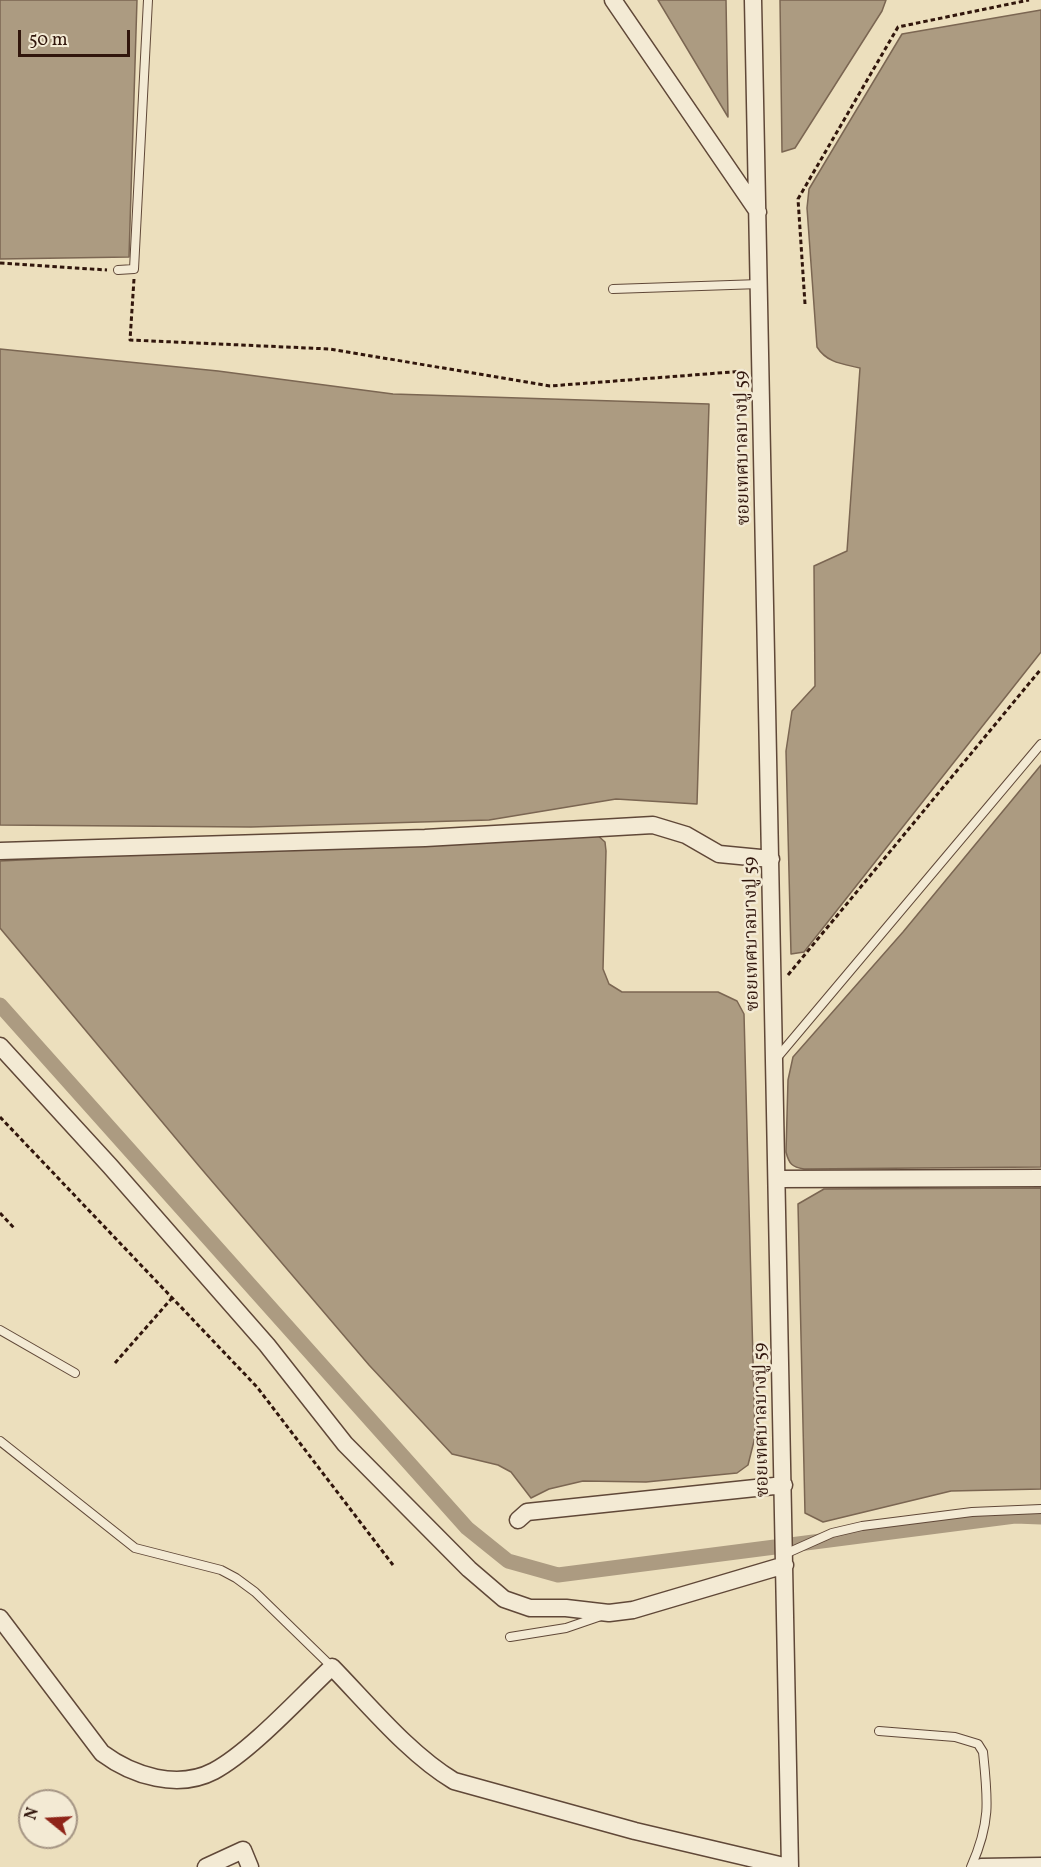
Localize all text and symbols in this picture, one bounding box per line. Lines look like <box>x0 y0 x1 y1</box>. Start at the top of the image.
scale bar <box>21 18 134 56</box>
text: 50 m <box>29 28 68 53</box>
street label: ซอยเทศบาลบางปู 59 <box>732 371 756 525</box>
street label: ซอยเทศบาลบางปู 59 <box>741 857 765 1011</box>
street label: ซอยเทศบาลบางปู 59 <box>751 1343 775 1497</box>
north arrow <box>18 1789 78 1849</box>
text: N <box>21 1805 45 1823</box>

